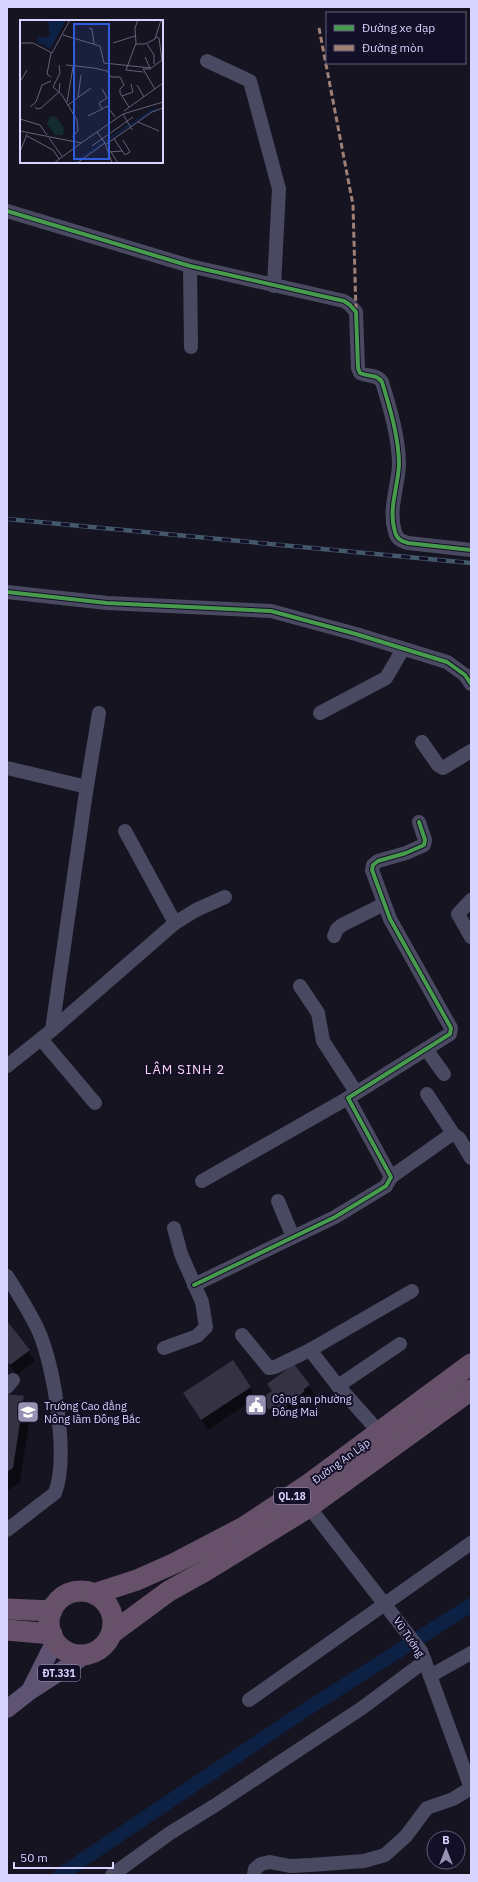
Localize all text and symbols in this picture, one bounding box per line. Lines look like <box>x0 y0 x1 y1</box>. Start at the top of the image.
legend <box>326 12 466 64</box>
inset map <box>20 20 163 163</box>
text: Đường xe đạp <box>362 20 435 35</box>
text: Đường mòn <box>362 40 424 55</box>
district label: LÂM SINH 2 <box>145 1061 225 1078</box>
public building icon: Công an phường Đông Mai <box>243 1392 269 1418</box>
place label: Công an phường Đông Mai <box>272 1392 352 1419</box>
school or university icon: Trường Cao đẳng Nông lâm Đông Bắc <box>15 1399 41 1425</box>
place label: Trường Cao đẳng Nông lâm Đông Bắc <box>44 1399 141 1426</box>
street label: Đường An Lập <box>309 1435 373 1487</box>
road number: QL.18 <box>274 1488 310 1504</box>
street label: Vũ Tướng <box>390 1614 428 1660</box>
road number: ĐT.331 <box>38 1665 80 1681</box>
north arrow <box>426 1830 466 1870</box>
text: B <box>442 1833 450 1847</box>
scale bar <box>14 1844 113 1870</box>
text: 50 m <box>20 1850 48 1865</box>

